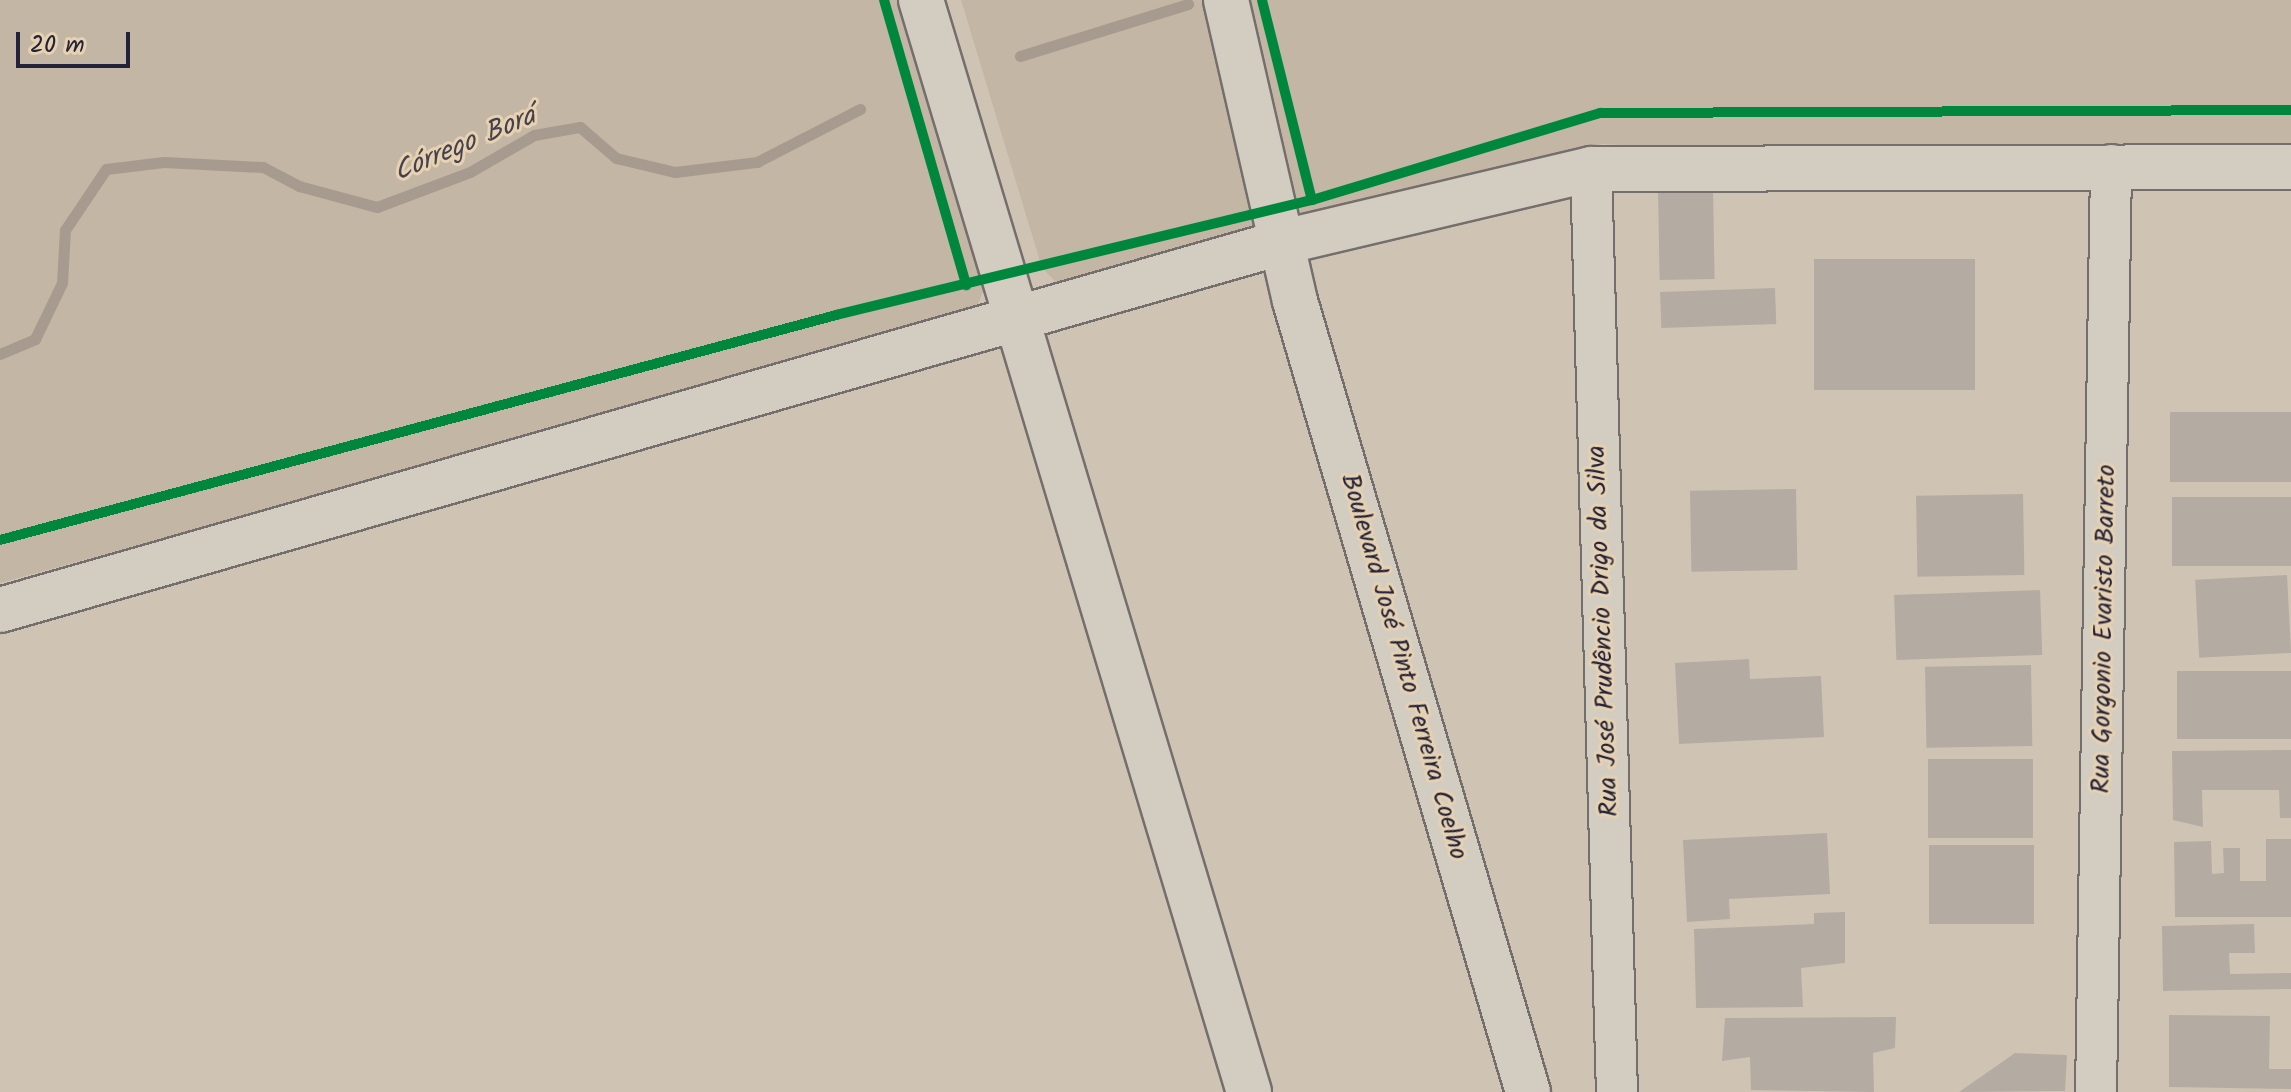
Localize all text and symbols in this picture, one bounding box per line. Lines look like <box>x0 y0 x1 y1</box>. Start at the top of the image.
scale bar <box>20 16 134 66</box>
text: 20 m <box>30 26 85 65</box>
water label: Córrego Borá <box>389 100 541 190</box>
street label: Rua José Prudêncio Drigo da Silva <box>1582 445 1626 817</box>
street label: Rua Gorgonio Evaristo Barreto <box>2087 464 2123 794</box>
street label: Boulevard José Pinto Ferreira Coelho <box>1333 470 1473 864</box>

